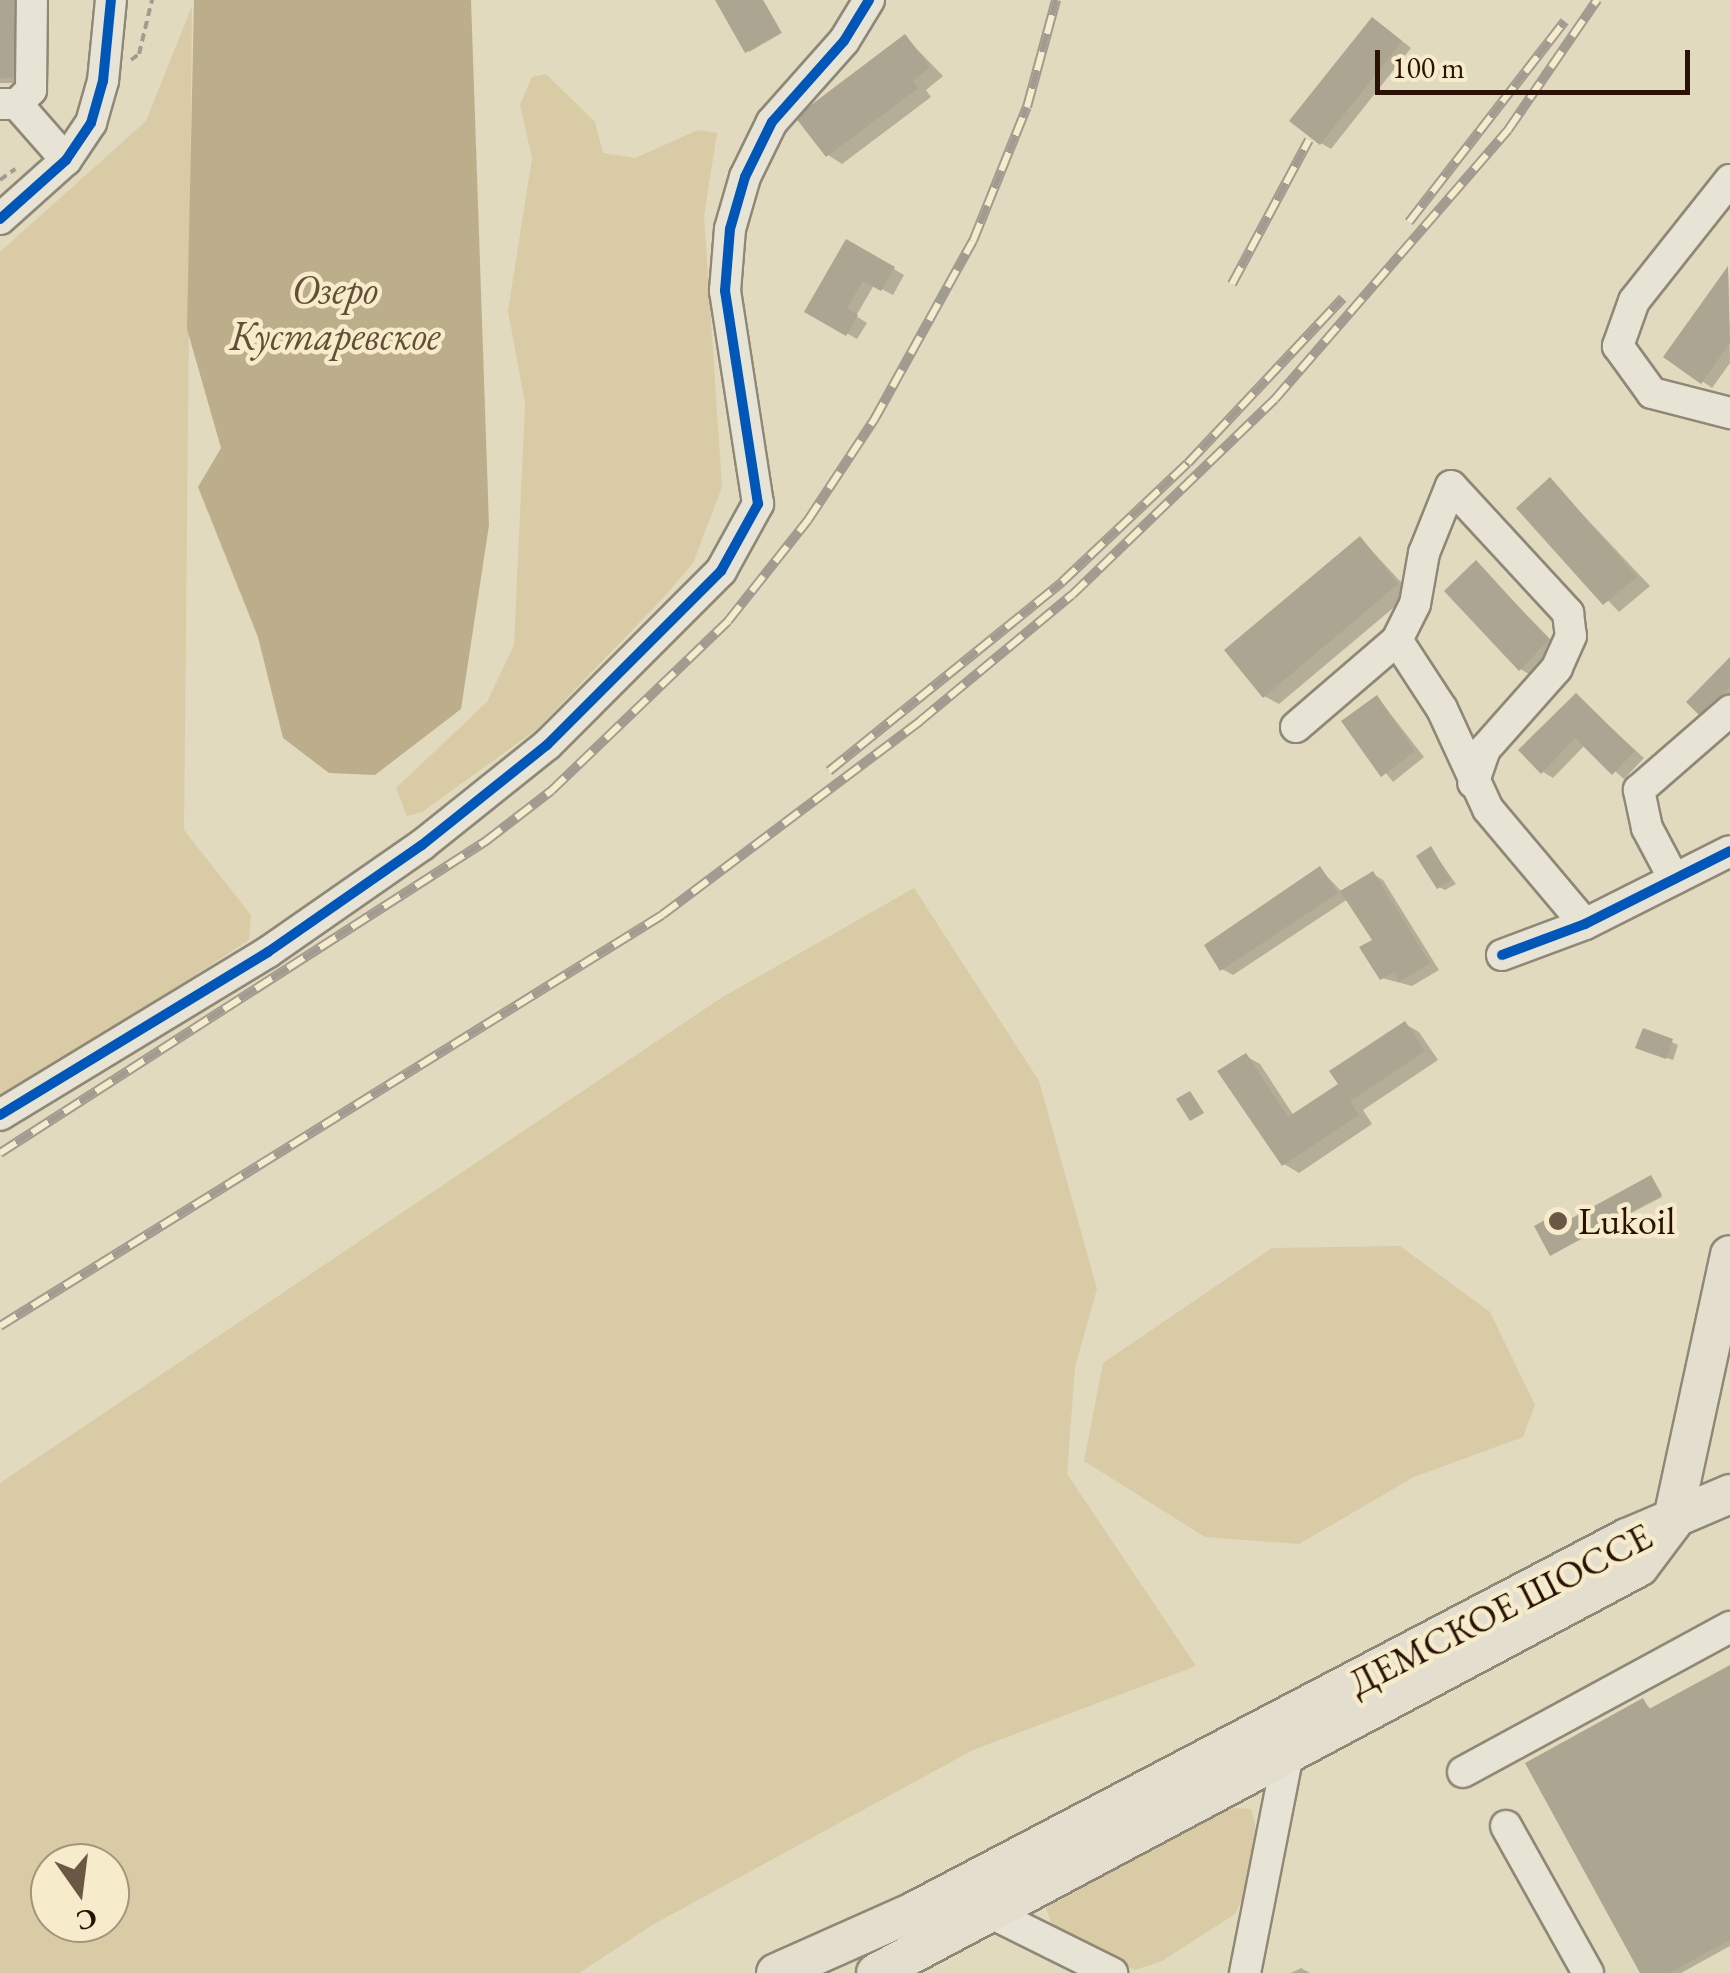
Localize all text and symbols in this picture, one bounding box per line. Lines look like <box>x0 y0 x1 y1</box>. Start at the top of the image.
scale bar <box>1380 30 1695 92</box>
text: 100 m <box>1392 48 1465 87</box>
water label: Озеро Кустаревское <box>230 265 440 359</box>
place label: Lukoil <box>1578 1198 1675 1244</box>
marker: Lukoil <box>1547 1210 1569 1232</box>
street label: ДЕМСКОЕ ШОССЕ <box>1341 1513 1659 1705</box>
north arrow <box>30 1843 130 1943</box>
text: С <box>73 1900 101 1940</box>

